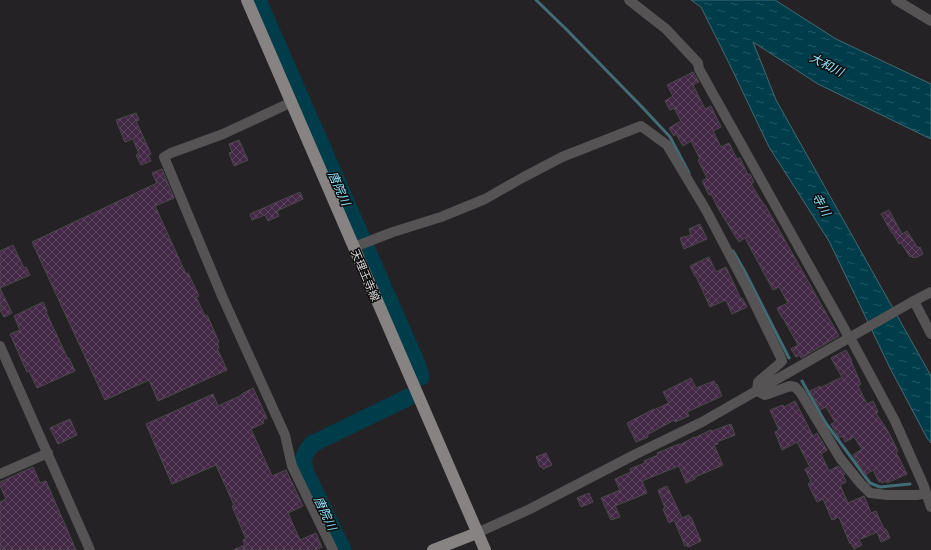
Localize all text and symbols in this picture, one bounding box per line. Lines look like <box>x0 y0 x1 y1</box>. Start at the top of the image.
water label: 大和川 <box>808 50 848 79</box>
water label: 唐院川 <box>326 169 355 209</box>
water label: 寺川 <box>810 190 835 220</box>
street label: 天理王寺線 <box>349 247 383 303</box>
water label: 唐院川 <box>312 494 341 534</box>

